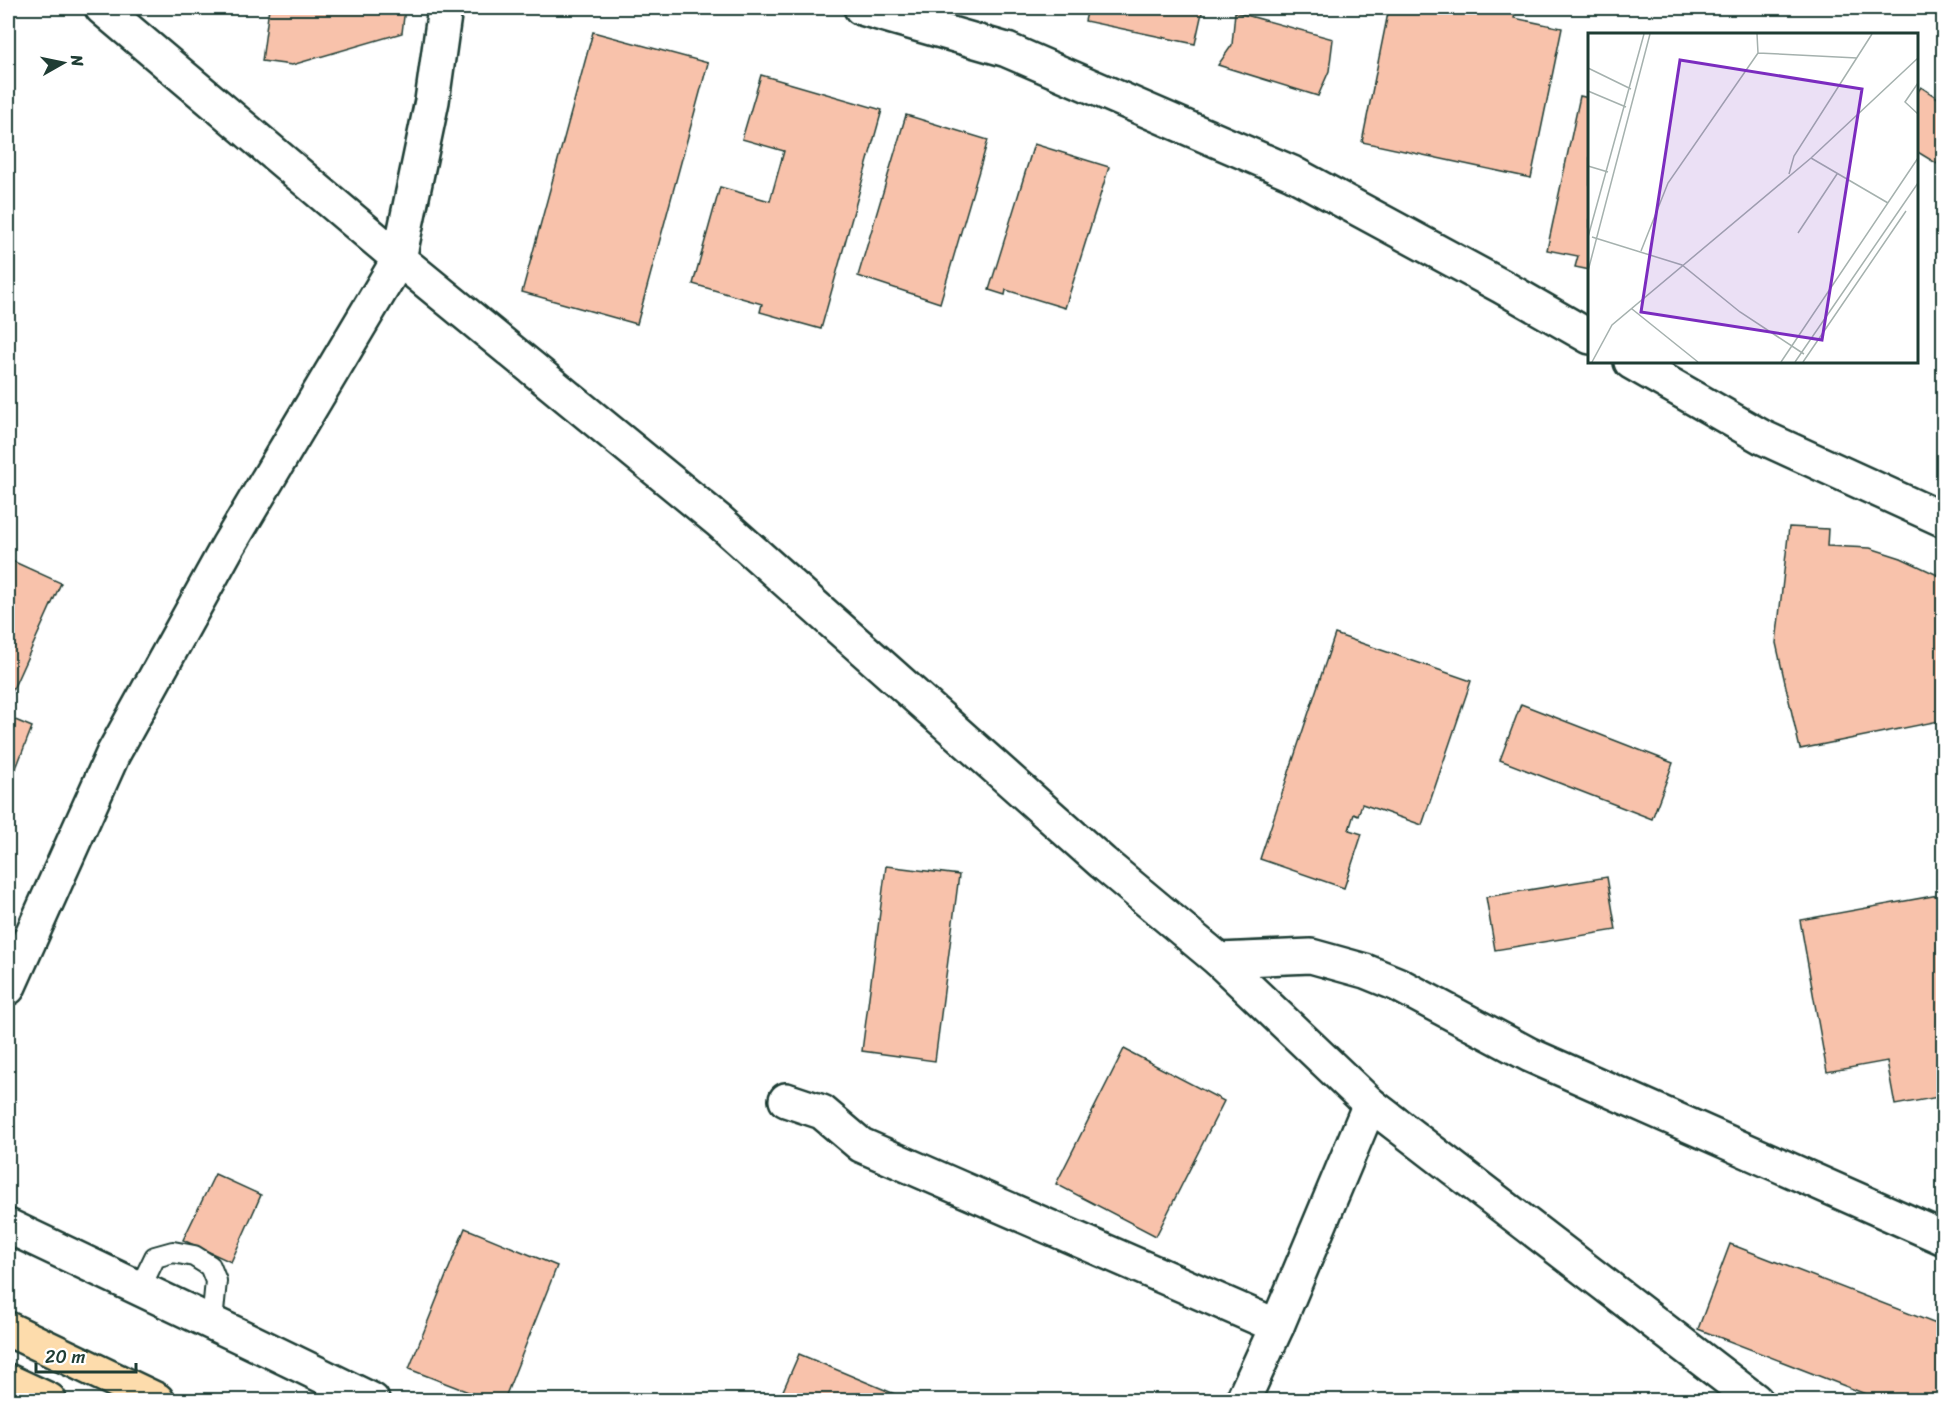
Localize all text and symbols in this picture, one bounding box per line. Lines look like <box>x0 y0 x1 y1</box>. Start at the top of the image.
north arrow <box>33 33 93 93</box>
inset map <box>1588 33 1918 363</box>
text: N <box>62 52 93 69</box>
scale bar <box>36 1336 136 1374</box>
text: 20 m <box>45 1341 85 1373</box>

